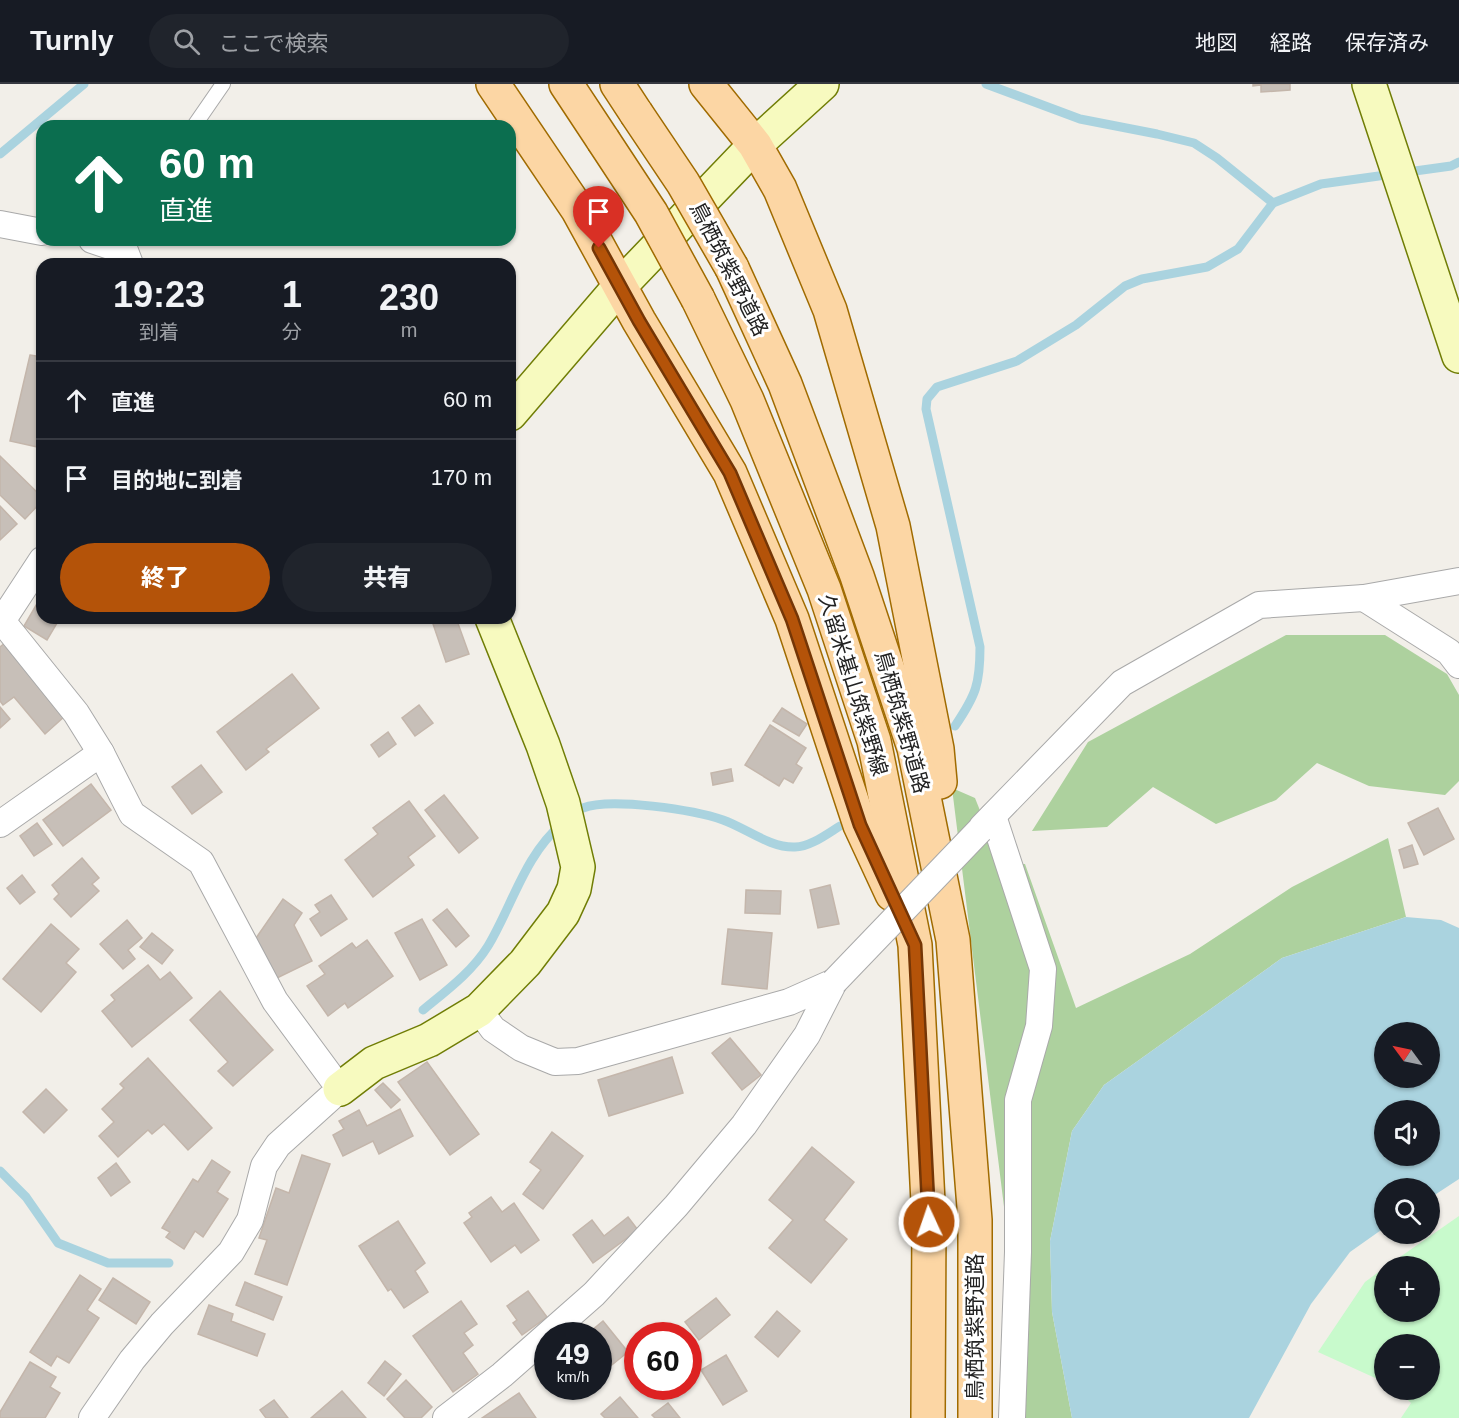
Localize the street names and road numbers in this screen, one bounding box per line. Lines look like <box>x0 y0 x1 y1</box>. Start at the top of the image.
street label: 鳥栖筑紫野道路 <box>686 198 773 339</box>
street label: 久留米基山筑紫野線 <box>815 591 892 779</box>
street label: 鳥栖筑紫野道路 <box>871 648 934 796</box>
street label: 鳥栖筑紫野道路 <box>963 1254 986 1401</box>

